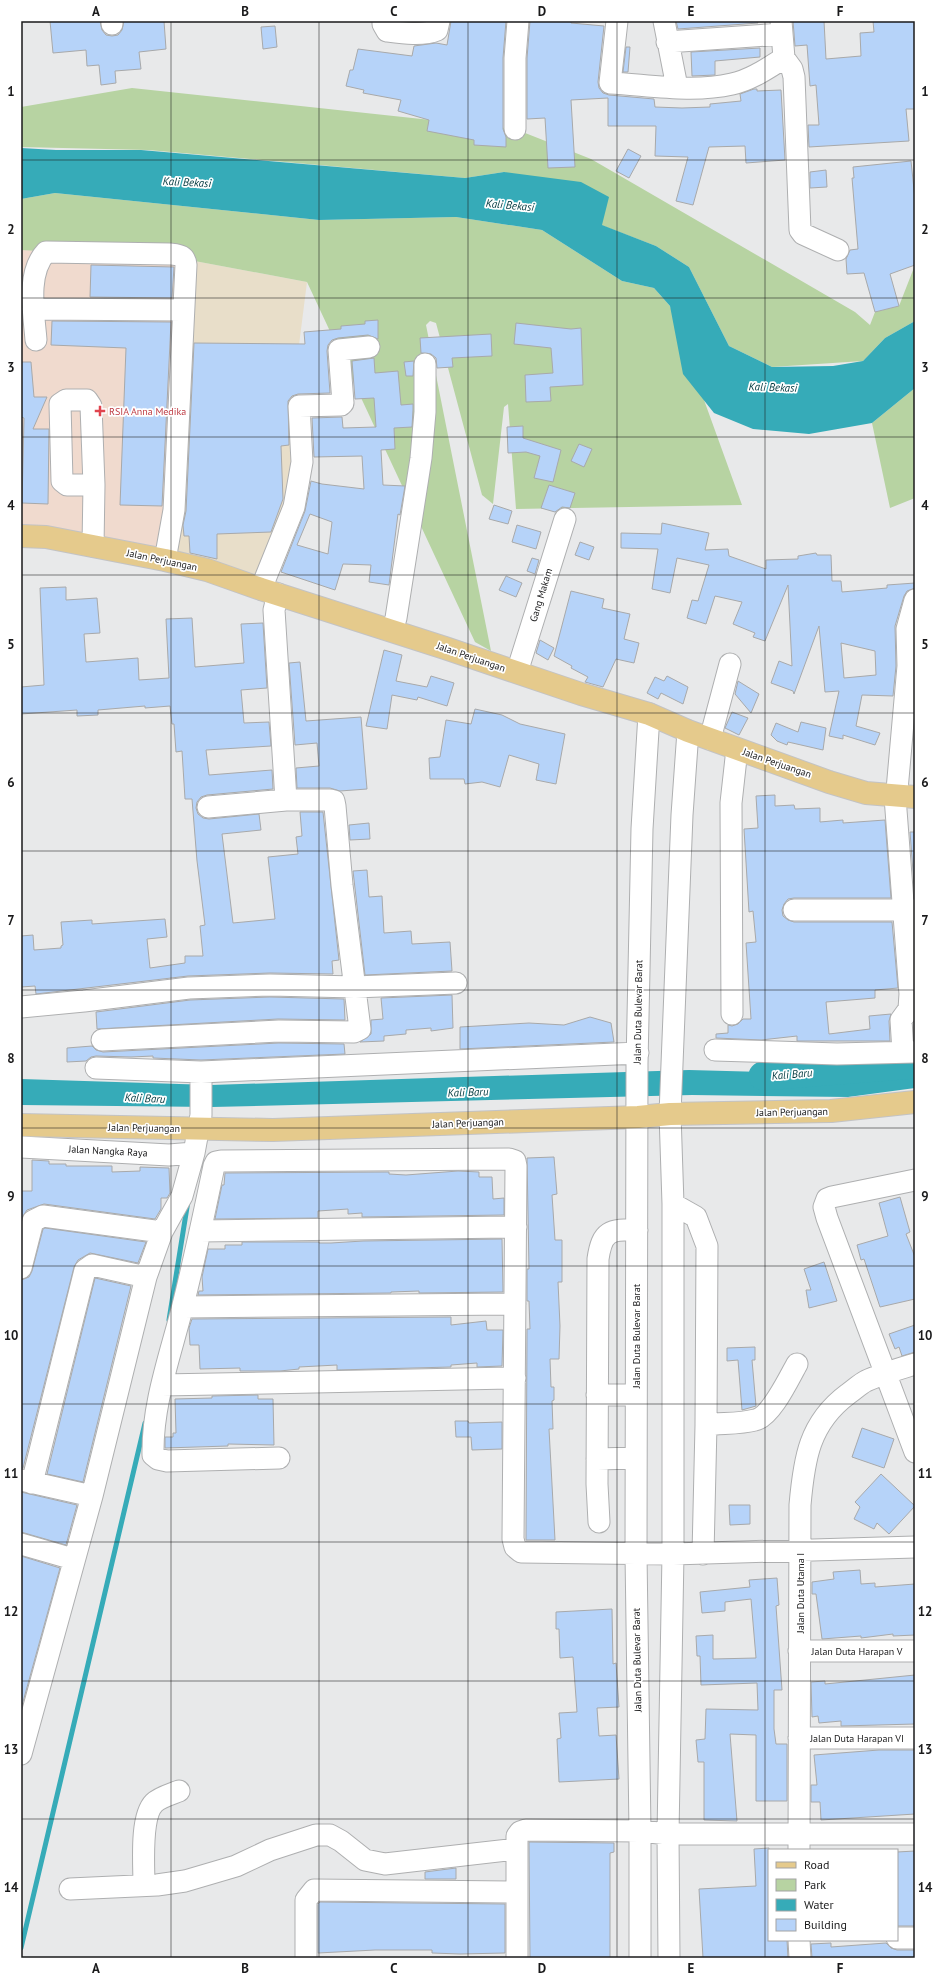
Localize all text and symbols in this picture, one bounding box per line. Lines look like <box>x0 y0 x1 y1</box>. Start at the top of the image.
text: A <box>92 3 100 20</box>
text: B <box>241 3 249 20</box>
text: C <box>390 3 398 20</box>
text: D <box>538 3 546 20</box>
text: E <box>688 3 695 20</box>
text: F <box>837 3 844 20</box>
text: 1 <box>7 83 15 100</box>
text: 1 <box>921 83 929 100</box>
water label: Kali Bekasi <box>162 174 213 190</box>
water label: Kali Bekasi <box>485 196 536 214</box>
text: 2 <box>7 221 15 238</box>
text: 2 <box>921 221 929 238</box>
text: 3 <box>7 359 15 376</box>
text: 3 <box>921 359 929 376</box>
water label: Kali Bekasi <box>748 379 799 395</box>
marker: RSIA Anna Medika <box>94 405 106 417</box>
place label: RSIA Anna Medika <box>109 405 186 418</box>
text: 4 <box>7 497 15 514</box>
text: 4 <box>921 497 929 514</box>
street label: Jalan Perjuangan <box>125 546 199 574</box>
street label: Gang Makam <box>527 567 555 623</box>
text: 5 <box>7 636 15 653</box>
text: 5 <box>921 636 929 653</box>
street label: Jalan Perjuangan <box>434 639 507 675</box>
street label: Jalan Perjuangan <box>740 745 813 781</box>
text: 6 <box>7 774 15 791</box>
text: 6 <box>921 774 929 791</box>
text: 7 <box>7 912 15 929</box>
text: 7 <box>921 912 929 929</box>
street label: Jalan Duta Bulevar Barat <box>631 959 645 1065</box>
text: 8 <box>7 1050 15 1067</box>
text: 8 <box>921 1050 929 1067</box>
water label: Kali Baru <box>771 1065 813 1083</box>
water label: Kali Baru <box>447 1084 489 1100</box>
water label: Kali Baru <box>124 1090 166 1106</box>
street label: Jalan Perjuangan <box>755 1105 828 1119</box>
street label: Jalan Perjuangan <box>431 1115 504 1131</box>
street label: Jalan Perjuangan <box>107 1121 180 1135</box>
street label: Jalan Nangka Raya <box>67 1142 148 1160</box>
text: 9 <box>7 1188 15 1205</box>
text: 9 <box>921 1188 929 1205</box>
street label: Jalan Duta Bulevar Barat <box>630 1283 643 1389</box>
text: 10 <box>4 1327 18 1344</box>
text: 10 <box>918 1327 932 1344</box>
text: 11 <box>4 1465 18 1482</box>
text: 11 <box>918 1465 932 1482</box>
street label: Jalan Duta Utama I <box>794 1553 807 1634</box>
text: 12 <box>4 1603 18 1620</box>
text: 12 <box>918 1603 932 1620</box>
street label: Jalan Duta Bulevar Barat <box>630 1607 644 1713</box>
street label: Jalan Duta Harapan V <box>811 1645 903 1658</box>
street label: Jalan Duta Harapan VI <box>809 1732 904 1745</box>
text: 13 <box>4 1741 18 1758</box>
text: 13 <box>918 1741 932 1758</box>
legend <box>768 1849 898 1941</box>
text: Road <box>804 1857 829 1872</box>
text: Park <box>804 1877 826 1892</box>
text: 14 <box>4 1879 19 1896</box>
text: 14 <box>918 1879 933 1896</box>
text: Water <box>804 1897 834 1912</box>
text: Building <box>804 1917 847 1932</box>
text: A <box>92 1960 100 1977</box>
text: B <box>241 1960 249 1977</box>
text: C <box>390 1960 398 1977</box>
text: D <box>538 1960 546 1977</box>
text: E <box>688 1960 695 1977</box>
text: F <box>837 1960 844 1977</box>

